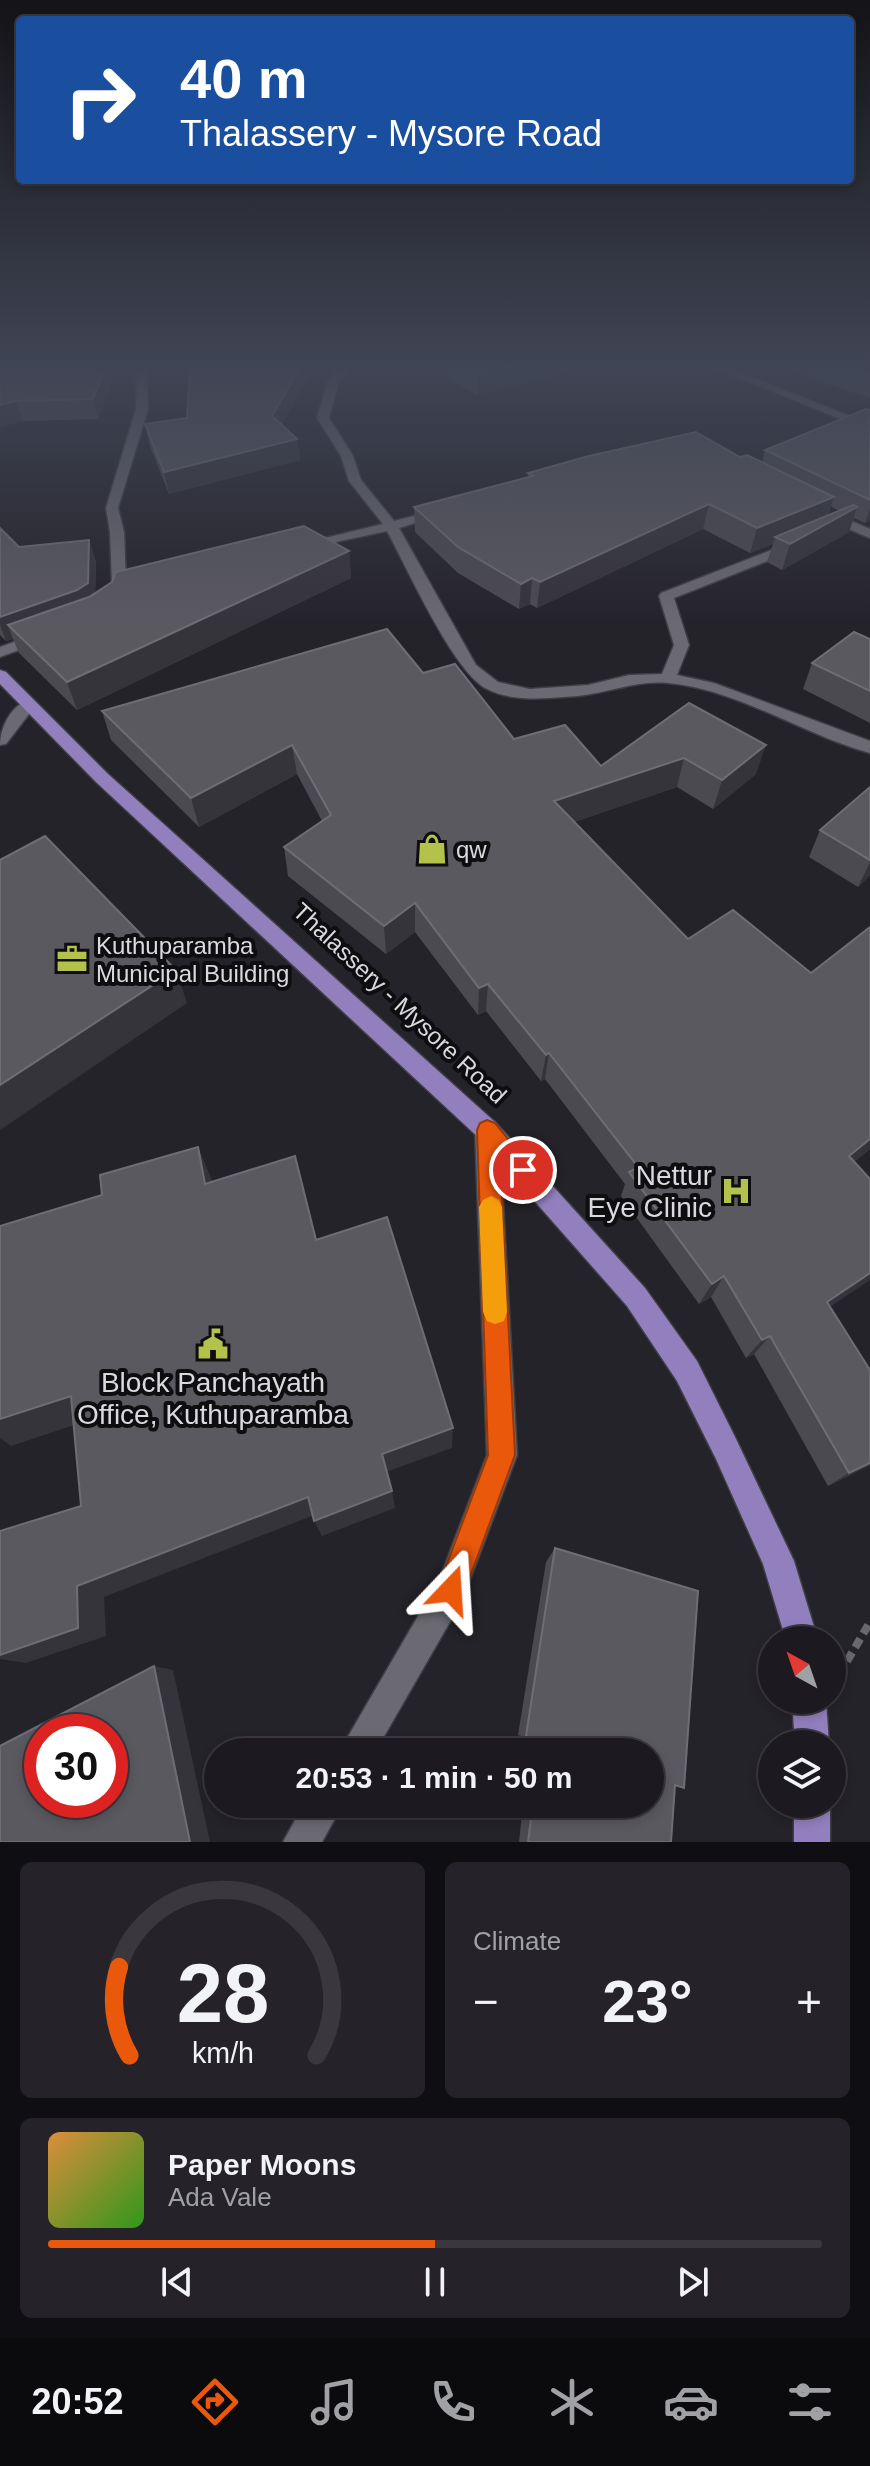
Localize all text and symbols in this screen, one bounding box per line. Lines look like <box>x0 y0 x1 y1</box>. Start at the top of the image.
text: 40 m <box>180 47 308 110</box>
icon: right <box>48 48 152 152</box>
text: Thalassery - Mysore Road <box>180 113 602 154</box>
shop icon: qw <box>415 832 449 866</box>
place label: qw <box>456 836 487 863</box>
street label: Thalassery - Mysore Road <box>288 897 512 1109</box>
place label: Kuthuparamba Municipal Building <box>96 932 289 987</box>
office icon: Kuthuparamba Municipal Building <box>55 942 89 976</box>
pin <box>489 1136 557 1204</box>
icon: arrive <box>501 1148 545 1192</box>
place label: Nettur Eye Clinic <box>588 1160 712 1223</box>
hospital icon: Nettur Eye Clinic <box>719 1174 753 1208</box>
public building icon: Block Panchayath Office, Kuthuparamba <box>196 1327 230 1361</box>
place label: Block Panchayath Office, Kuthuparamba <box>77 1367 349 1430</box>
position arrow <box>409 1548 493 1632</box>
north arrow <box>758 1626 846 1714</box>
map controls <box>758 1626 846 1818</box>
speed limit sign: 30 <box>24 1714 128 1818</box>
button: layers <box>758 1730 846 1818</box>
text: 20:53 · 1 min · 50 m <box>296 1761 572 1794</box>
text: Climate <box>473 1926 561 1956</box>
text: 28 <box>176 1947 269 2040</box>
text: 23° <box>602 1968 693 2035</box>
text: − <box>473 1977 499 2026</box>
text: + <box>796 1977 822 2026</box>
text: km/h <box>192 2037 253 2069</box>
text: Paper Moons <box>168 2148 356 2181</box>
text: Ada Vale <box>168 2182 272 2212</box>
icon: previous <box>155 2260 199 2304</box>
icon: pause <box>413 2260 457 2304</box>
icon: next <box>671 2260 715 2304</box>
icon: directions <box>187 2374 243 2430</box>
icon: music <box>306 2374 362 2430</box>
icon: phone <box>425 2374 481 2430</box>
icon: climate <box>544 2374 600 2430</box>
icon: car <box>663 2374 719 2430</box>
icon: filters <box>782 2374 838 2430</box>
text: 20:52 <box>32 2381 124 2422</box>

